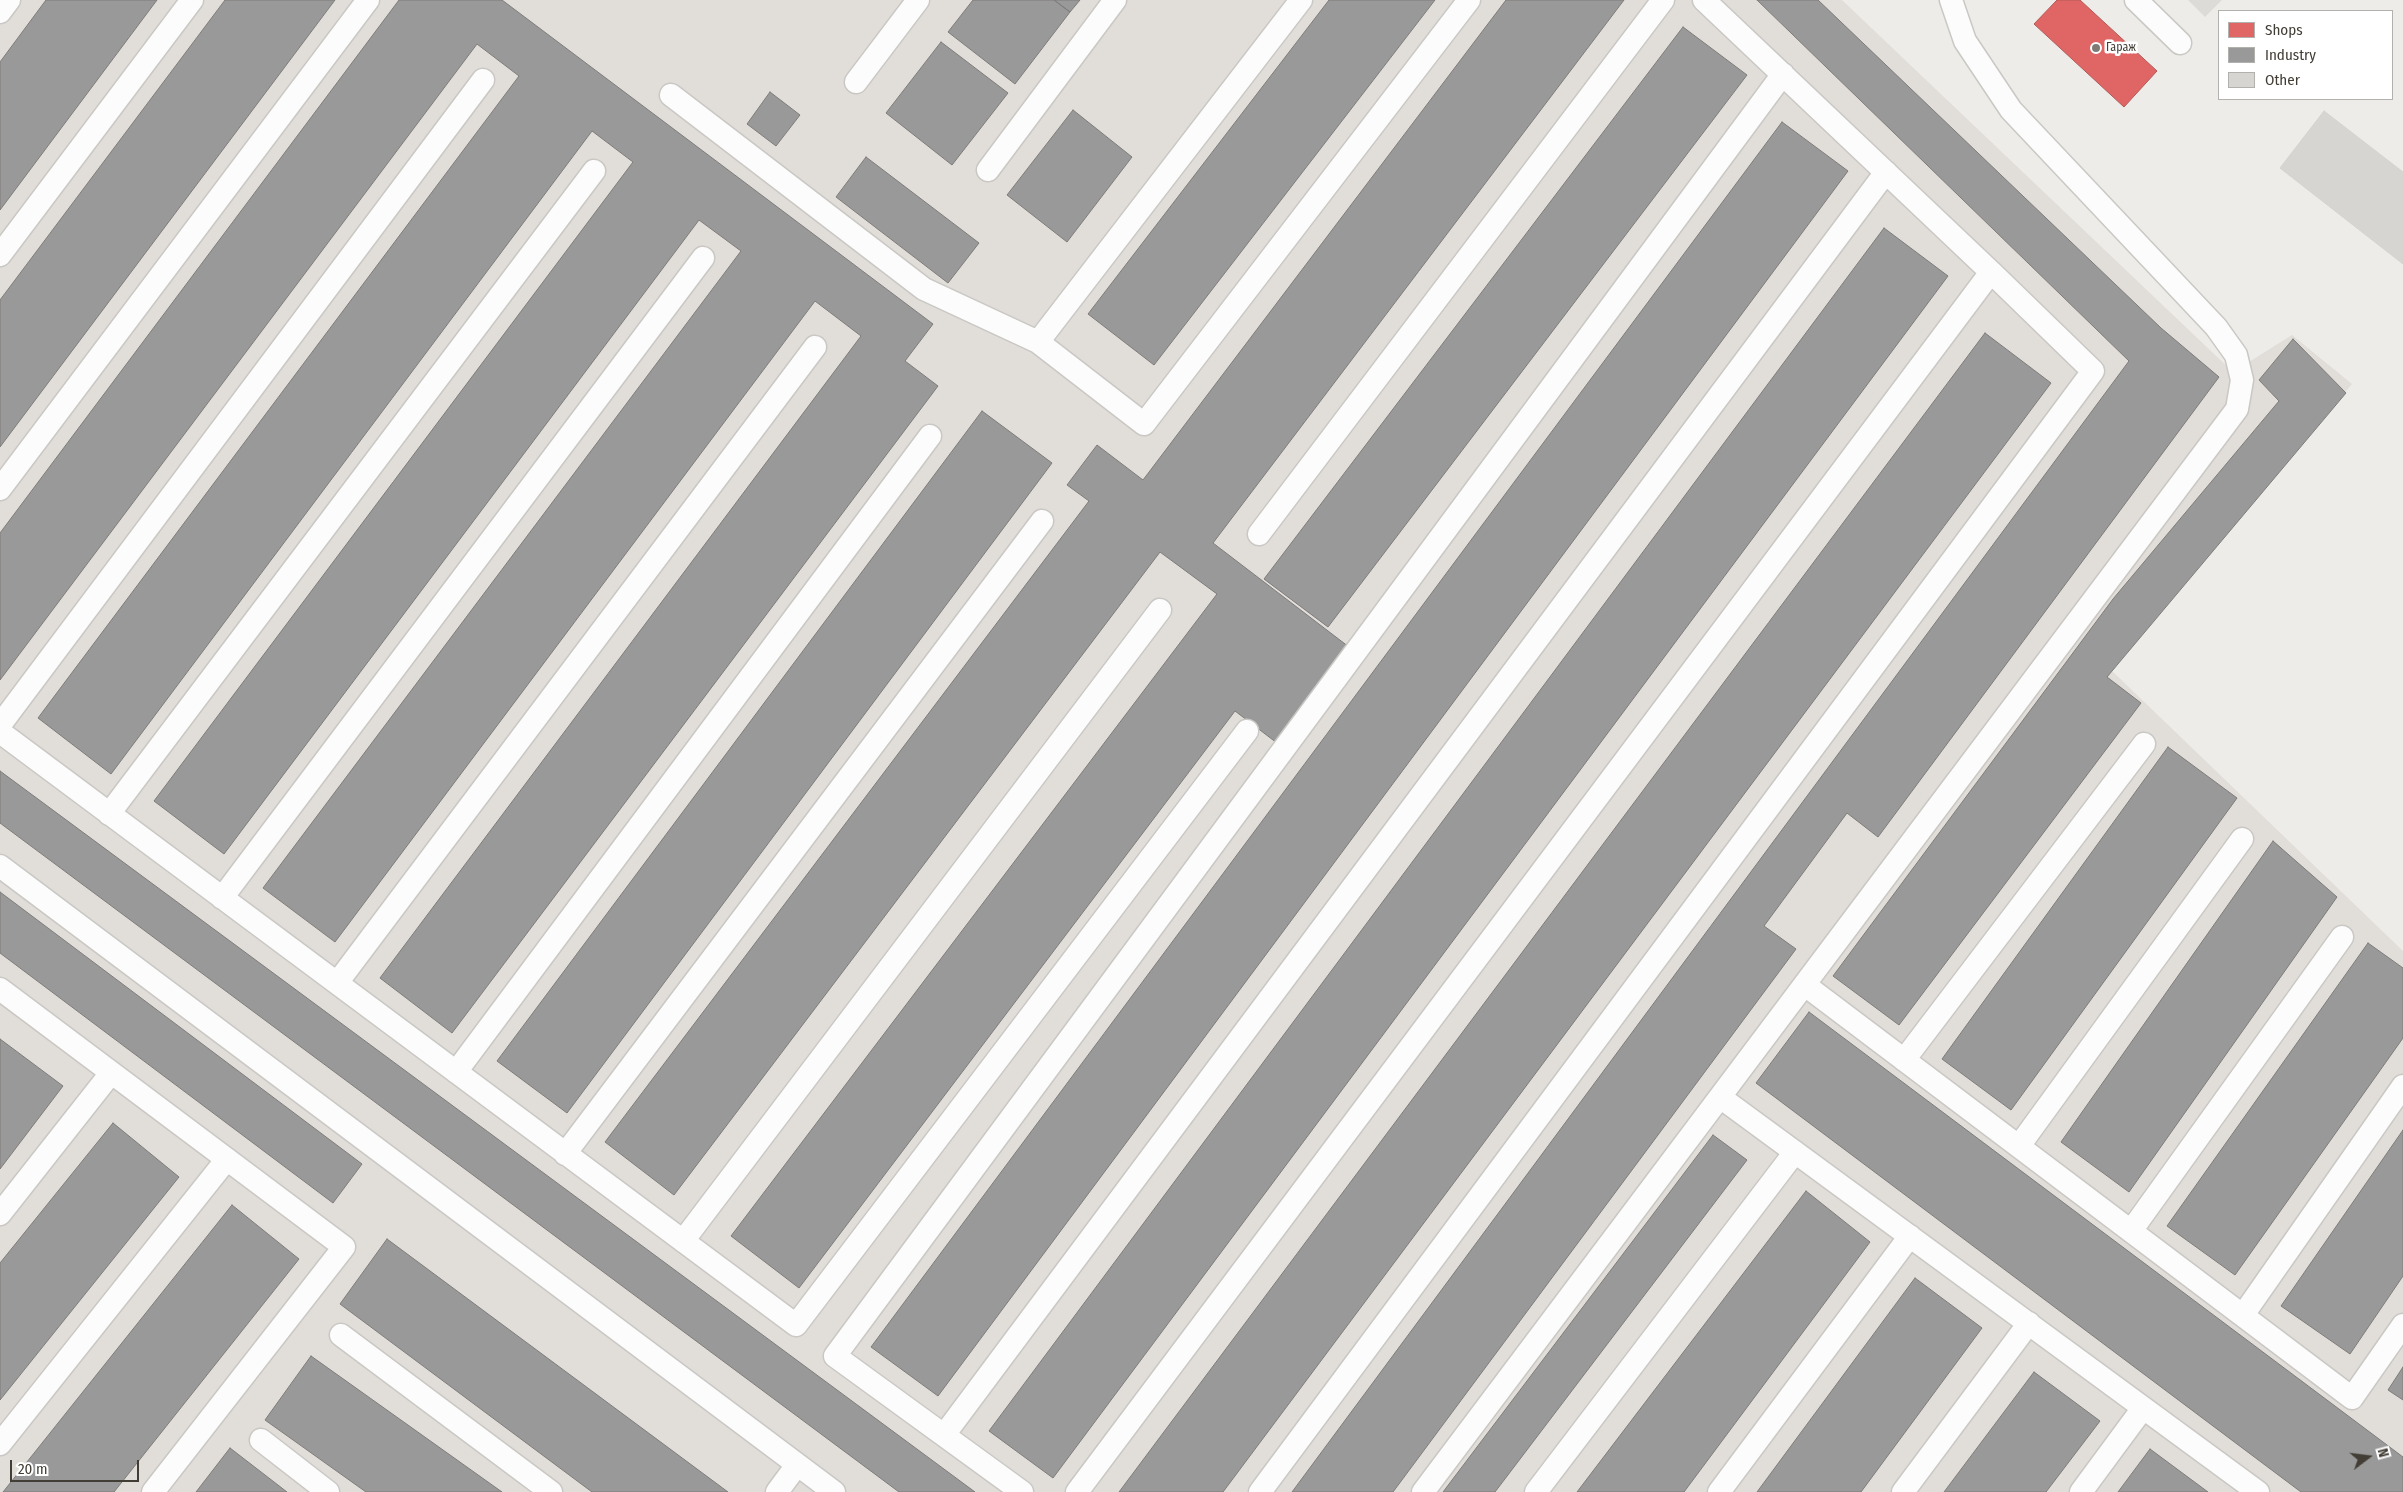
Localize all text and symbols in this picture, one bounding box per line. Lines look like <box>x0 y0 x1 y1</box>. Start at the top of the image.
legend <box>2218 10 2393 100</box>
text: Shops <box>2265 21 2303 39</box>
place label: Гараж <box>2106 41 2136 55</box>
marker: Гараж <box>2090 42 2102 54</box>
text: Industry <box>2265 46 2316 64</box>
text: Other <box>2265 71 2300 89</box>
north arrow <box>2343 1432 2393 1482</box>
text: N <box>2374 1447 2392 1459</box>
scale bar <box>12 1450 141 1482</box>
text: 20 m <box>18 1460 48 1478</box>

